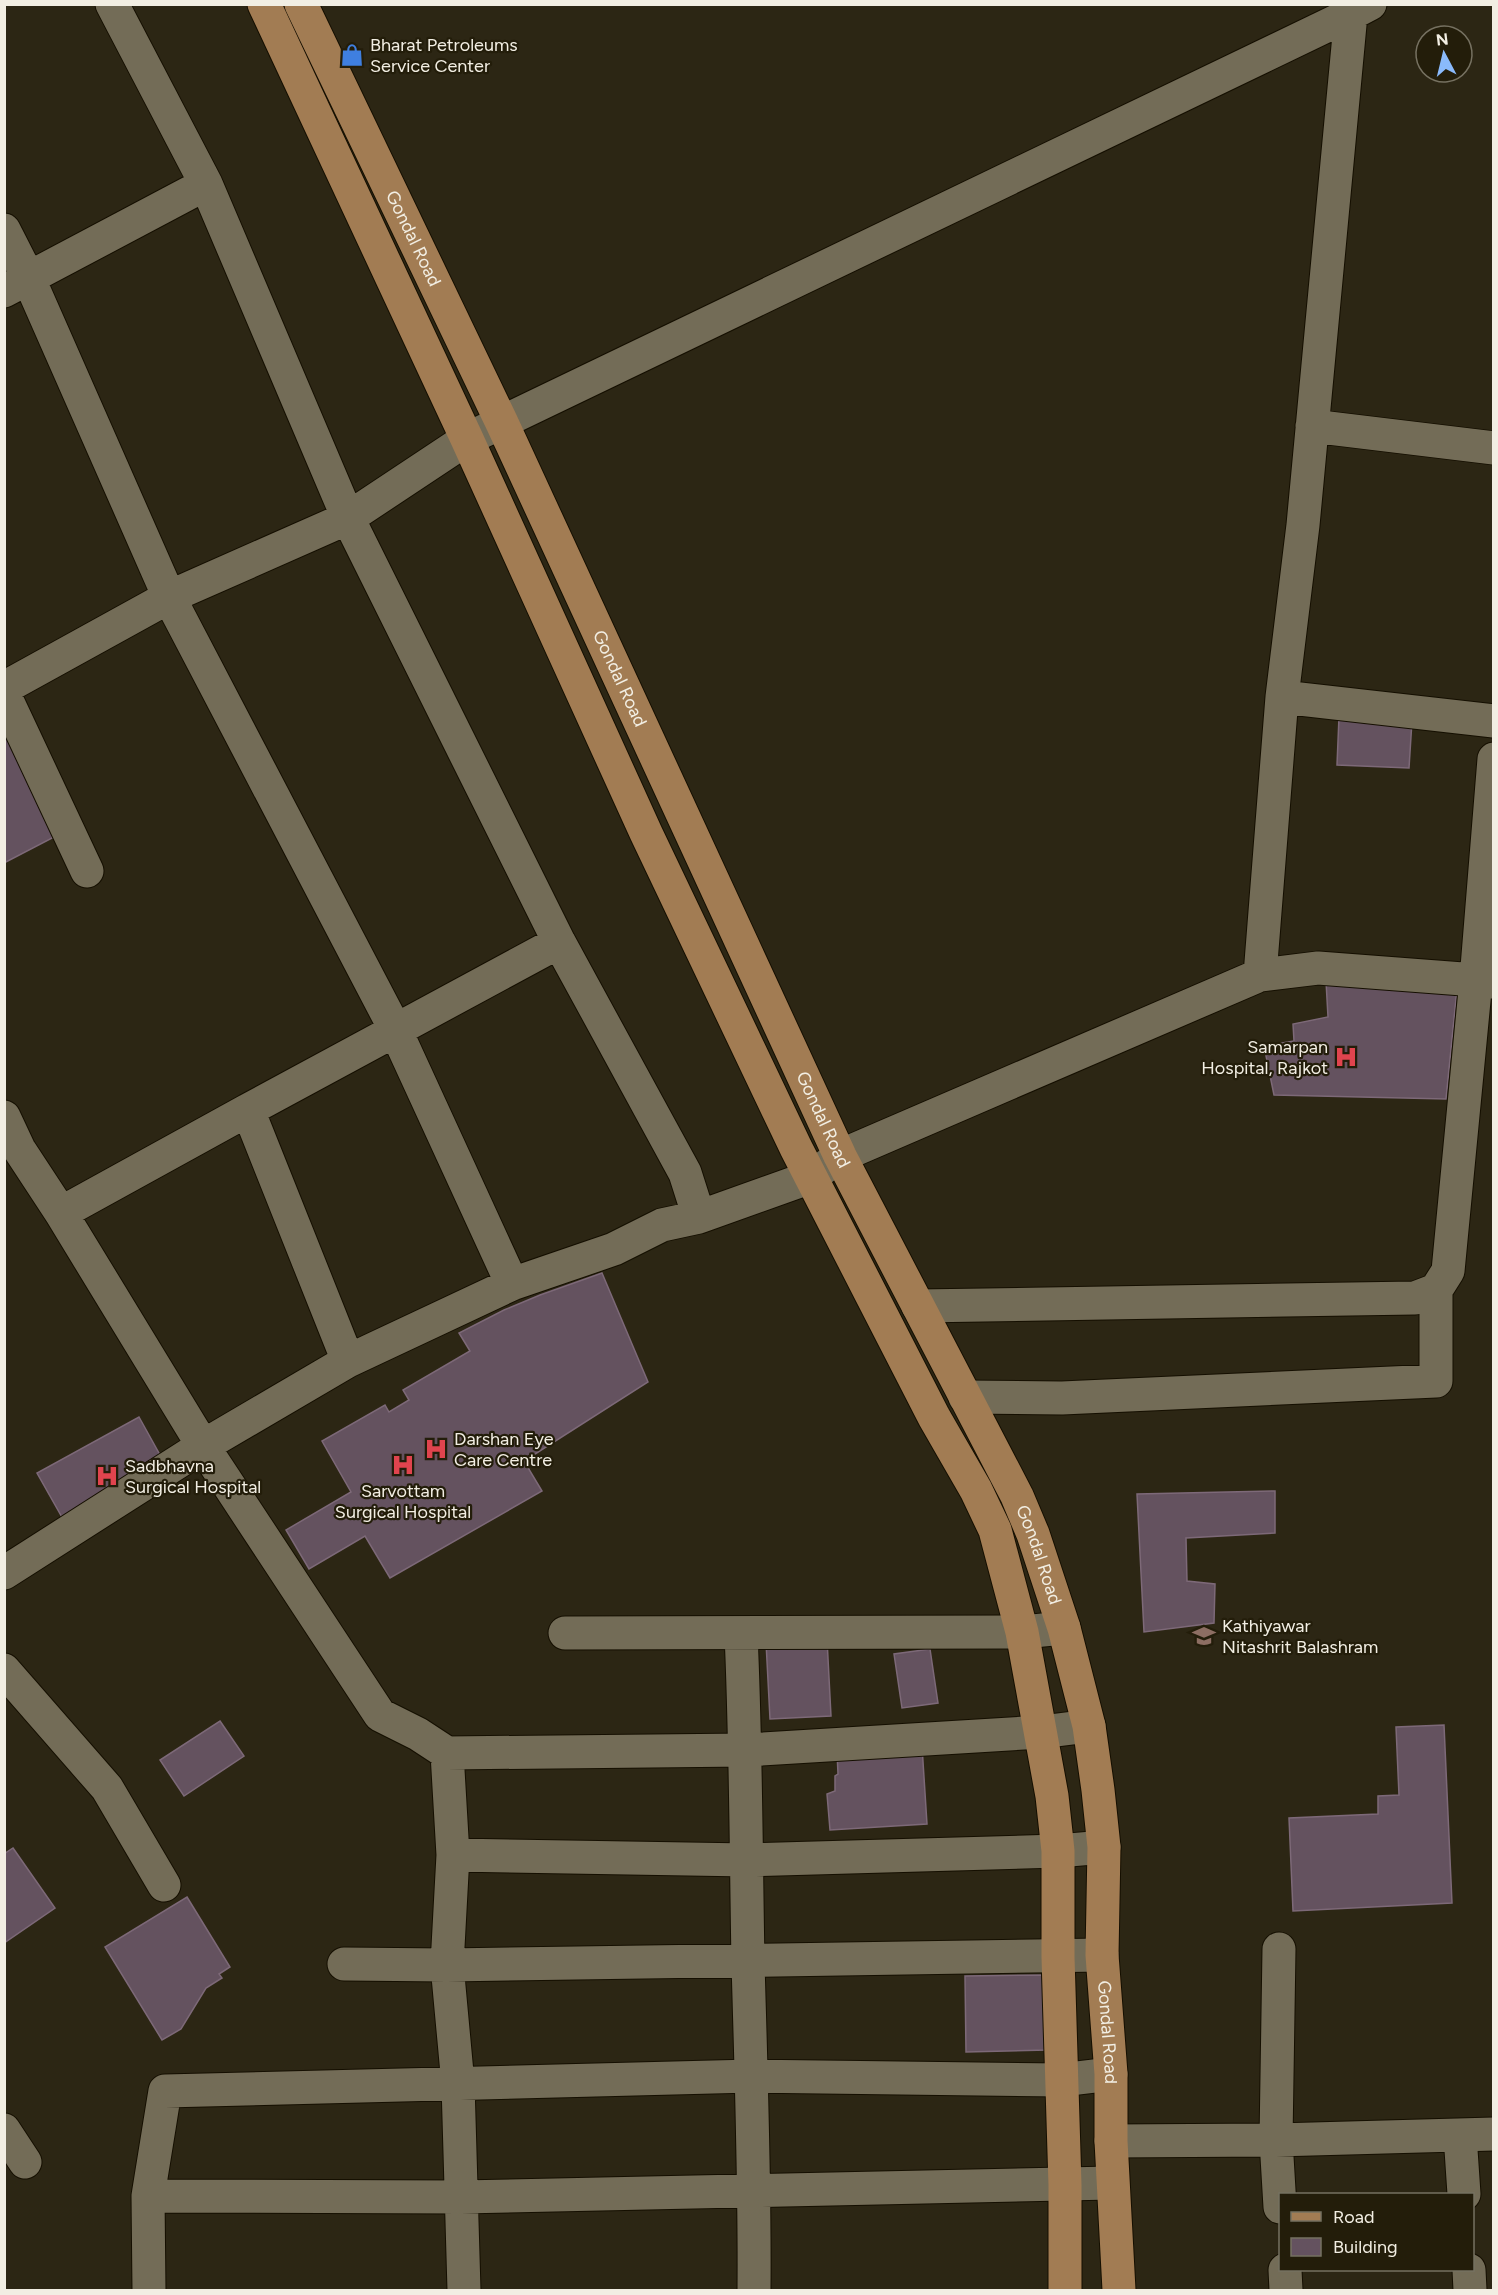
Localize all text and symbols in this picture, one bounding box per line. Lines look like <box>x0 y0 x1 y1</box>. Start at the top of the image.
north arrow <box>1414 24 1474 84</box>
text: N <box>1435 29 1450 50</box>
place label: Bharat Petroleums Service Center <box>370 34 518 77</box>
shop icon: Bharat Petroleums Service Center <box>339 42 365 68</box>
street label: Gondal Road <box>381 187 446 290</box>
street label: Gondal Road <box>588 627 652 730</box>
place label: Samarpan Hospital, Rajkot <box>1201 1036 1328 1079</box>
hospital icon: Samarpan Hospital, Rajkot <box>1333 1044 1359 1070</box>
street label: Gondal Road <box>792 1068 855 1172</box>
place label: Darshan Eye Care Centre <box>454 1428 554 1471</box>
hospital icon: Darshan Eye Care Centre <box>423 1436 449 1462</box>
hospital icon: Sarvottam Surgical Hospital <box>390 1452 416 1478</box>
place label: Sadbhavna Surgical Hospital <box>125 1455 261 1498</box>
hospital icon: Sadbhavna Surgical Hospital <box>94 1463 120 1489</box>
place label: Sarvottam Surgical Hospital <box>335 1480 471 1523</box>
street label: Gondal Road <box>1011 1502 1066 1607</box>
place label: Kathiyawar Nitashrit Balashram <box>1222 1615 1378 1658</box>
school or university icon: Kathiyawar Nitashrit Balashram <box>1191 1623 1217 1649</box>
street label: Gondal Road <box>1093 1980 1122 2084</box>
legend <box>1279 2193 1474 2271</box>
text: Road <box>1333 2206 1374 2228</box>
text: Building <box>1333 2236 1398 2258</box>

